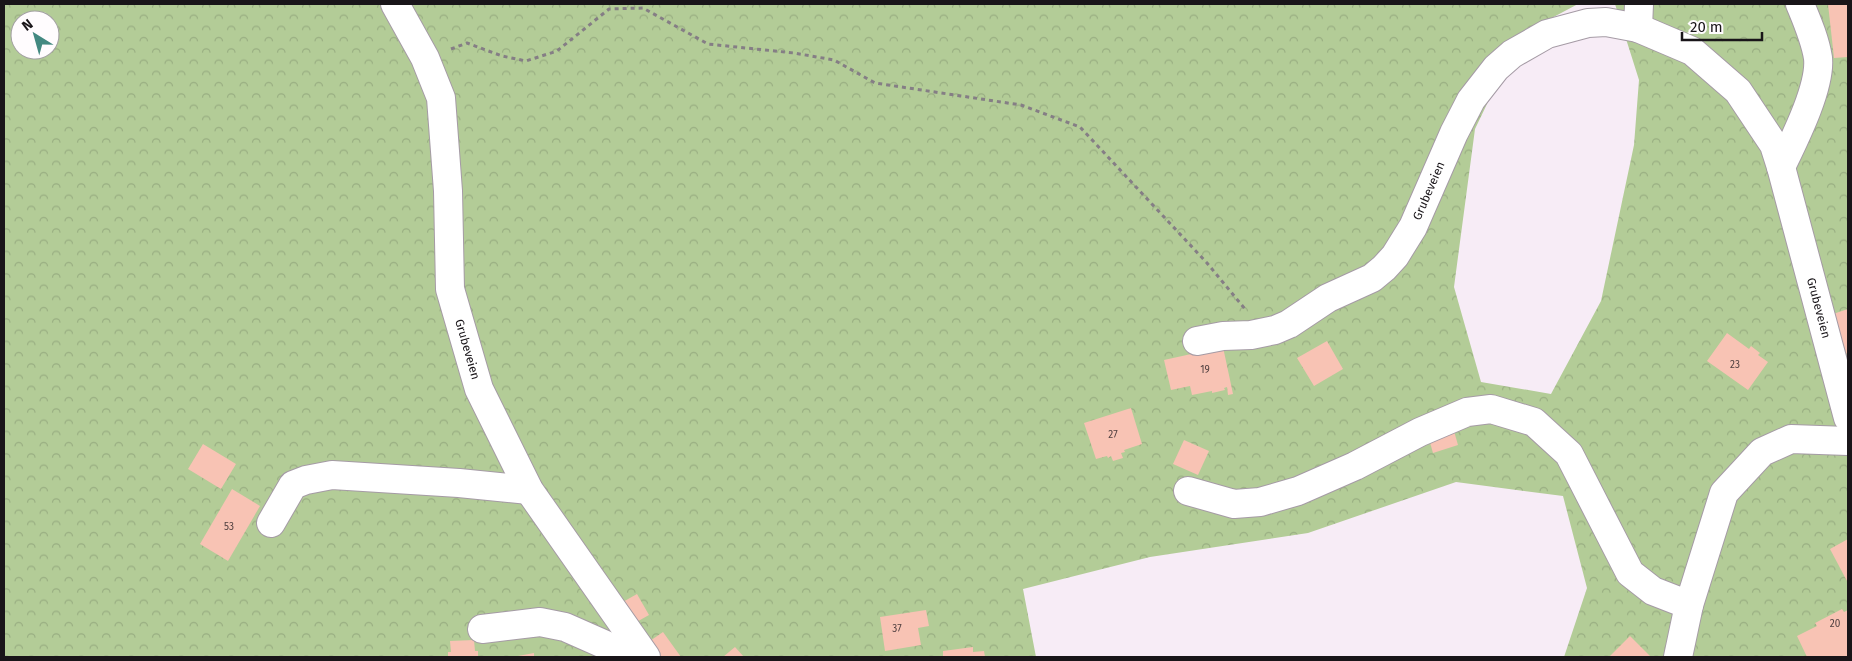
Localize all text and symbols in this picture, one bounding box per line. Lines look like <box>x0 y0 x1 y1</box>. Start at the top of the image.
north arrow <box>10 10 60 60</box>
scale bar <box>1682 10 1762 42</box>
text: N <box>19 15 36 35</box>
text: 20 m <box>1690 18 1723 36</box>
street label: Grubeveien <box>1410 159 1448 222</box>
street label: Grubeveien <box>1804 276 1833 340</box>
street label: Grubeveien <box>452 318 483 381</box>
house number: 23 <box>1730 359 1740 371</box>
house number: 19 <box>1200 364 1210 376</box>
house number: 27 <box>1108 429 1118 441</box>
house number: 53 <box>224 521 234 533</box>
house number: 20 <box>1830 618 1841 630</box>
house number: 37 <box>892 623 902 635</box>

